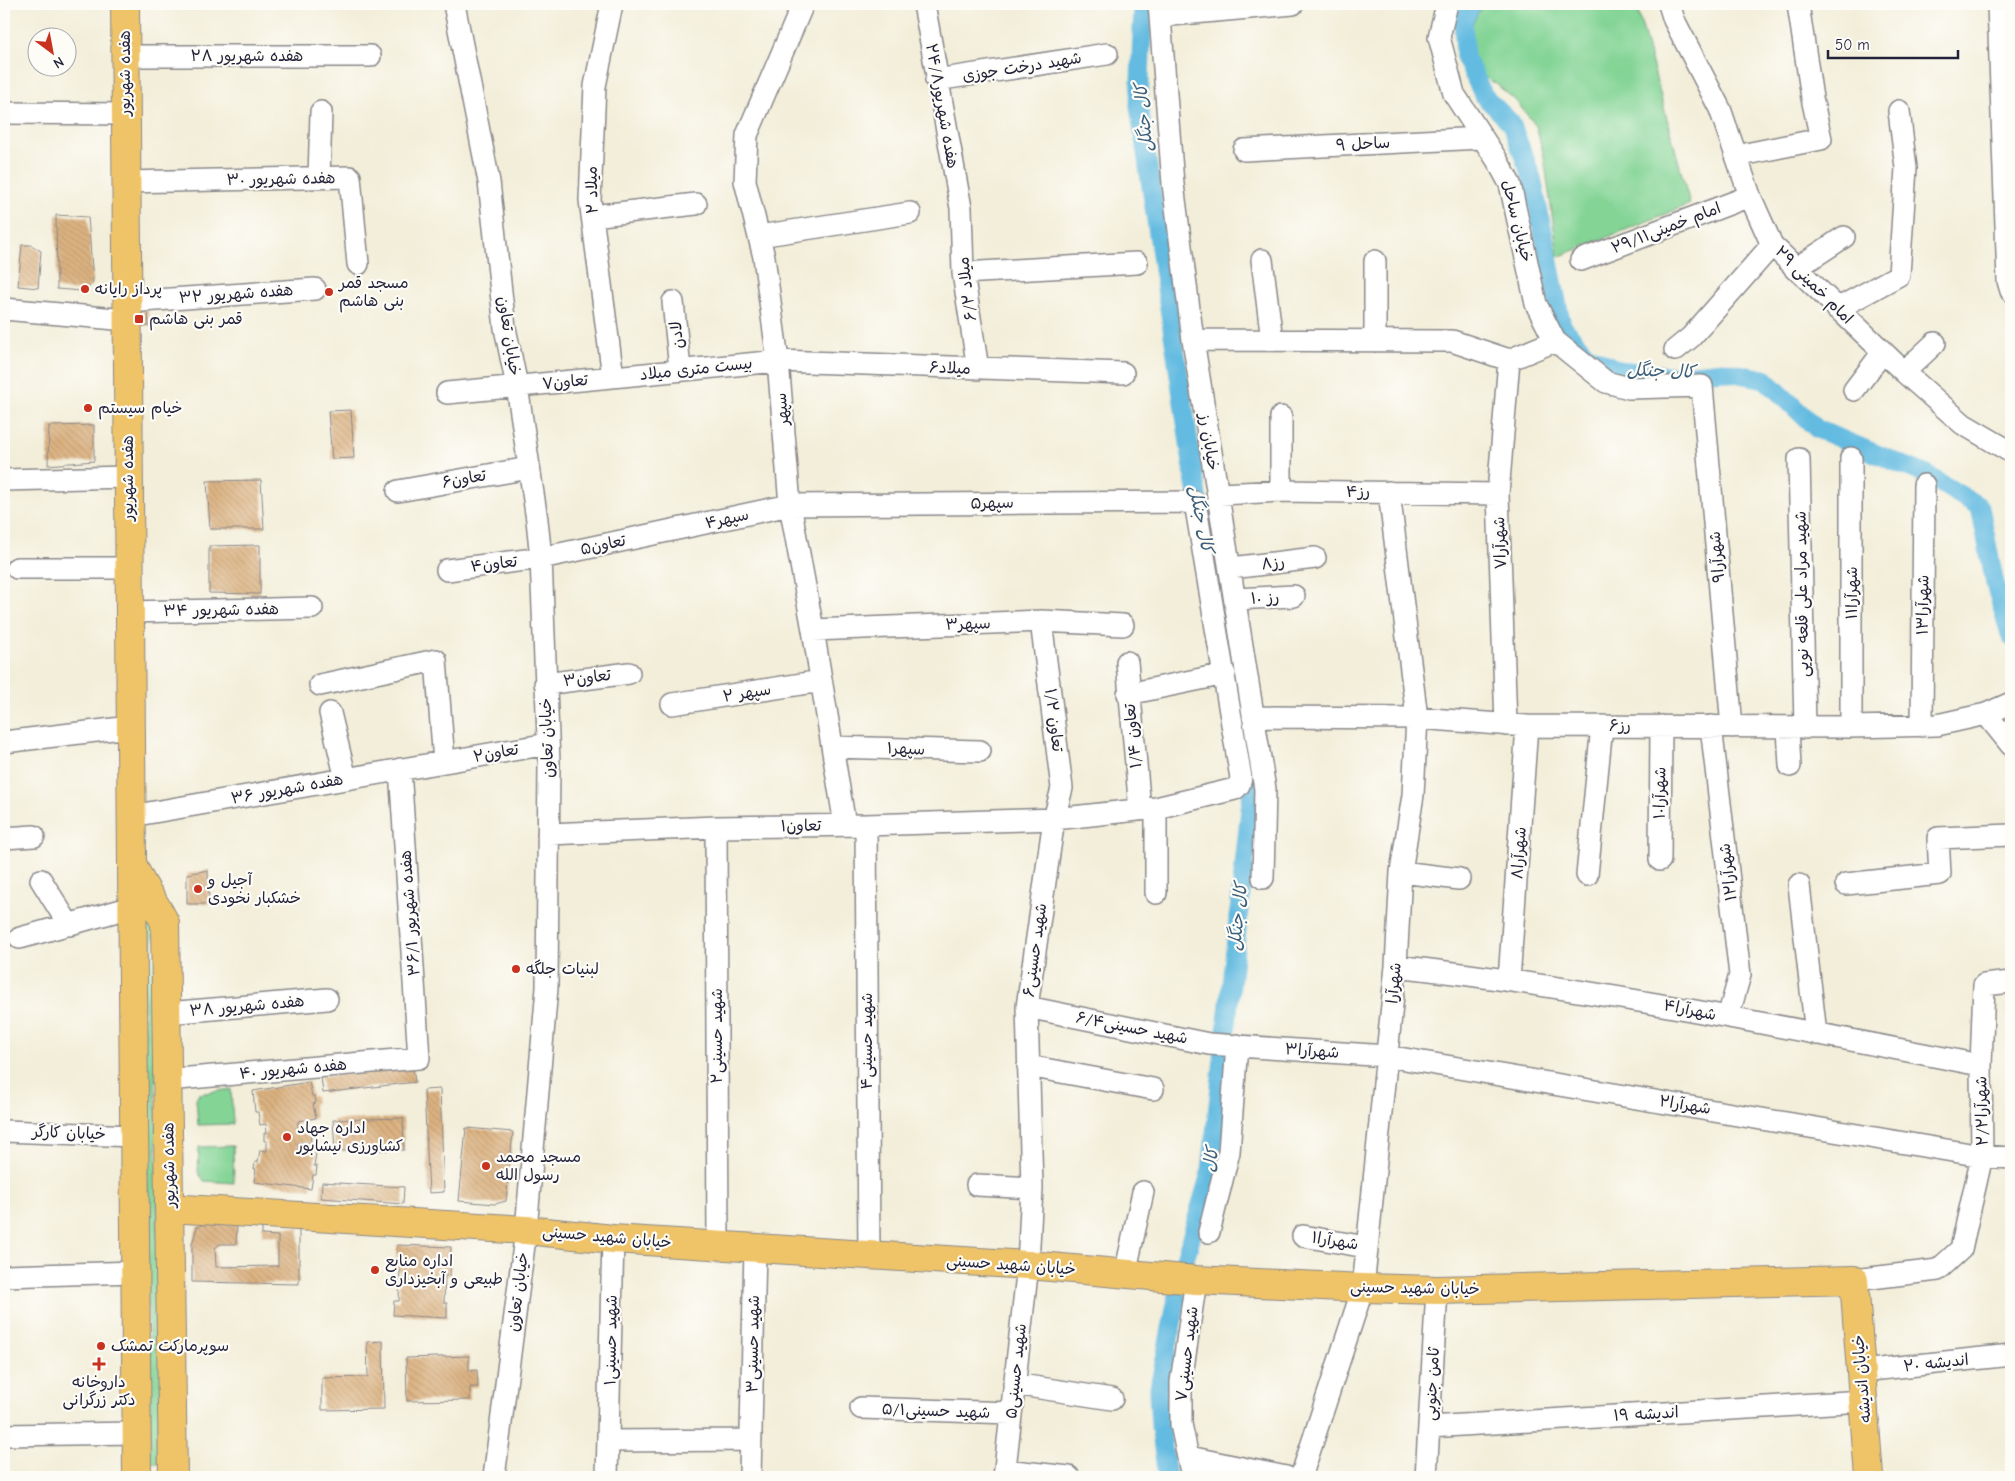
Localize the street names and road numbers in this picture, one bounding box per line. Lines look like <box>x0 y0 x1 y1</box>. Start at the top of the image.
street label: هفده شهریور <box>116 30 135 118</box>
street label: هفده شهریور۲۴/۸ <box>921 42 962 170</box>
street label: هفده شهریور ۲۸ <box>191 47 303 66</box>
street label: شهید درخت جوزی <box>961 49 1083 86</box>
street label: ساحل ۹ <box>1335 134 1391 154</box>
street label: میلاد ۲ <box>583 166 601 214</box>
street label: هفده شهریور ۳۰ <box>226 169 336 190</box>
street label: خیابان ساحل <box>1498 178 1536 264</box>
street label: امام خمینی۲۹/۱۱ <box>1609 199 1724 260</box>
street label: امام خمینی ۲۹ <box>1769 242 1857 330</box>
street label: میلاد ۶/۲ <box>954 256 980 322</box>
street label: هفده شهریور ۳۲ <box>178 281 294 308</box>
street label: خیابان تعاون <box>494 295 524 377</box>
street label: لادن <box>667 320 687 350</box>
street label: بیست متری میلاد <box>639 354 753 384</box>
street label: میلاد۶ <box>929 358 971 378</box>
street label: تعاون۷ <box>541 371 589 393</box>
street label: سپهر <box>772 392 794 428</box>
street label: خیابان رز <box>1195 410 1222 472</box>
street label: هفده شهریور <box>119 435 138 523</box>
street label: تعاون۶ <box>440 466 488 492</box>
street label: رز۴ <box>1346 483 1370 501</box>
street label: سپهر۵ <box>970 494 1014 513</box>
street label: سپهر۴ <box>703 506 751 533</box>
street label: شهید مراد علی قلعه نویی <box>1792 511 1813 677</box>
street label: شهرآرا۷ <box>1490 516 1510 570</box>
street label: تعاون۵ <box>579 531 628 559</box>
street label: شهرآرا۹ <box>1706 531 1728 583</box>
street label: تعاون۴ <box>470 552 519 576</box>
street label: رز۸ <box>1260 553 1286 573</box>
street label: شهرآرا۱۱ <box>1843 566 1861 620</box>
street label: شهرآرا۱۳ <box>1913 575 1933 635</box>
street label: رز ۱۰ <box>1250 588 1280 608</box>
street label: هفده شهریور ۳۴ <box>163 600 279 621</box>
street label: سپهر۳ <box>945 614 991 635</box>
street label: تعاون۳ <box>562 666 612 690</box>
street label: سپهر ۲ <box>722 680 772 707</box>
street label: تعاون ۱/۲ <box>1041 687 1067 753</box>
street label: خیابان تعاون <box>537 698 557 778</box>
street label: تعاون ۱/۴ <box>1121 702 1145 769</box>
street label: رز۶ <box>1609 717 1631 735</box>
street label: سپهر۱ <box>887 739 925 760</box>
street label: تعاون۲ <box>472 740 520 766</box>
street label: شهرآرا۱۰ <box>1651 767 1669 819</box>
street label: هفده شهریور ۳۶ <box>230 770 345 809</box>
street label: تعاون۱ <box>780 817 822 835</box>
street label: شهرآرا۸ <box>1508 826 1530 880</box>
street label: شهرآرا۱۲ <box>1716 842 1740 902</box>
street label: هفده شهریور ۳۶/۱ <box>397 849 424 977</box>
street label: شهید حسینی۶ <box>1020 902 1051 998</box>
street label: شهرآرا <box>1383 962 1405 1004</box>
street label: شهید حسینی۲ <box>708 988 727 1084</box>
street label: هفده شهریور ۳۸ <box>189 992 305 1021</box>
street label: شهید حسینی۴ <box>858 993 877 1089</box>
street label: شهرآرا۴ <box>1662 996 1718 1024</box>
street label: شهید حسینی۶/۴ <box>1074 1008 1189 1049</box>
street label: شهرآرا۳ <box>1284 1040 1340 1062</box>
street label: هفده شهریور ۴۰ <box>238 1055 348 1084</box>
street label: شهرآرا۲/۲ <box>1972 1076 1992 1146</box>
street label: شهرآرا۲ <box>1658 1092 1712 1118</box>
street label: خیابان کارگر <box>30 1122 106 1143</box>
street label: هفده شهریور <box>159 1122 180 1210</box>
street label: خیابان شهید حسینی <box>542 1222 672 1253</box>
street label: شهرآرا۱ <box>1310 1228 1360 1254</box>
street label: خیابان تعاون <box>504 1251 532 1333</box>
street label: خیابان شهید حسینی <box>946 1251 1076 1280</box>
street label: خیابان شهید حسینی <box>1350 1278 1480 1299</box>
street label: شهید حسینی۱ <box>601 1295 622 1385</box>
street label: شهید حسینی۳ <box>743 1295 764 1393</box>
street label: شهید حسینی۷ <box>1172 1305 1203 1403</box>
street label: شهید حسینی۵ <box>1002 1322 1031 1420</box>
street label: خیابان اندیشه <box>1849 1334 1875 1424</box>
street label: ثامن جنوبی <box>1421 1346 1444 1421</box>
street label: اندیشه ۲۰ <box>1903 1351 1969 1375</box>
street label: شهید حسینی۵/۱ <box>881 1400 991 1423</box>
street label: اندیشه ۱۹ <box>1613 1403 1679 1425</box>

